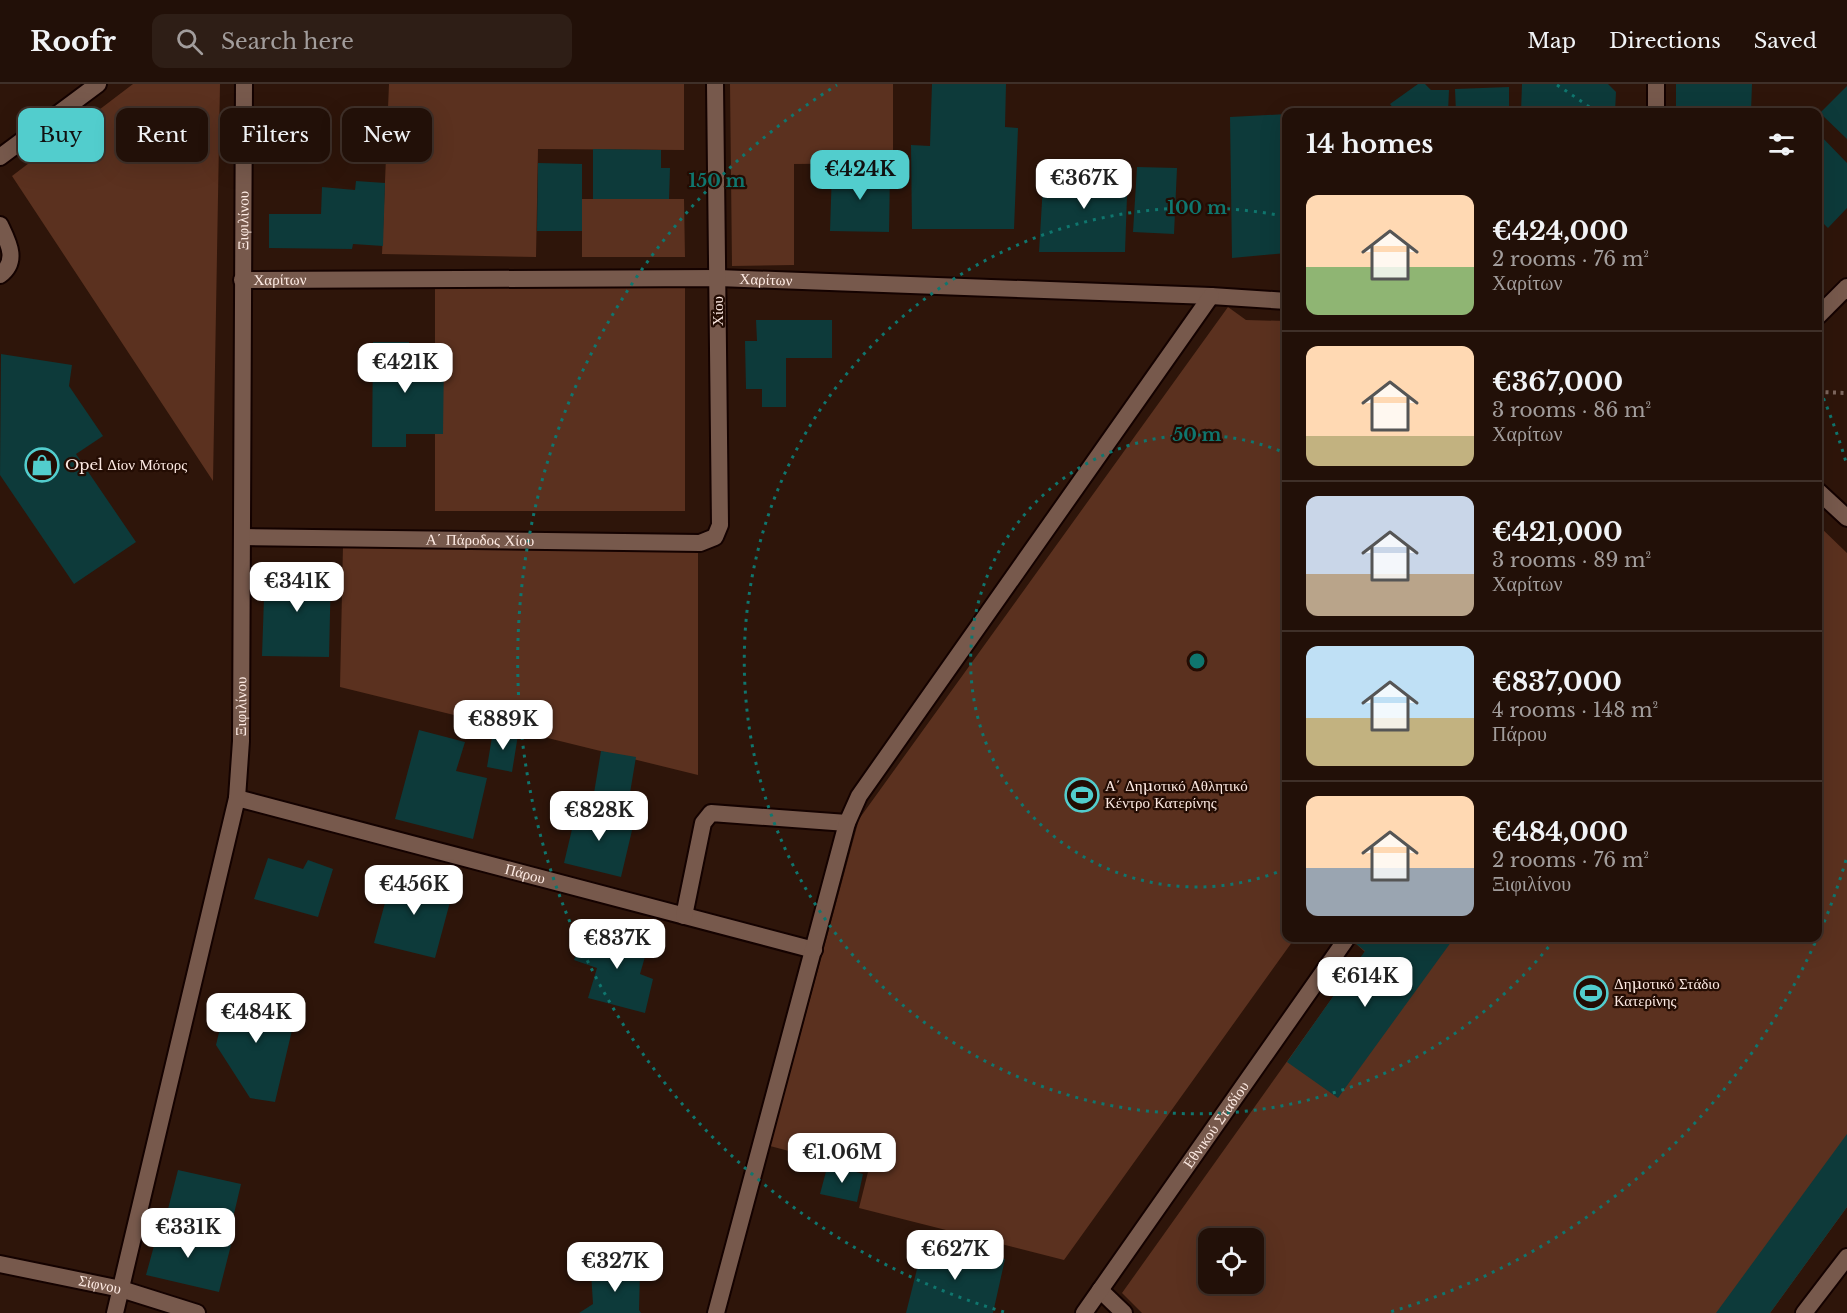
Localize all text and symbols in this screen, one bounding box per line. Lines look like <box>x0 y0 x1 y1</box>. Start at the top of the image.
search box <box>152 14 572 68</box>
text: Roofr <box>30 24 116 59</box>
icon: search <box>173 25 206 58</box>
text: Search here <box>221 28 354 55</box>
text: Map <box>1527 28 1576 54</box>
text: Directions <box>1609 28 1721 54</box>
text: Saved <box>1754 28 1817 54</box>
chip: Buy <box>18 108 104 162</box>
chip: Rent <box>116 108 208 162</box>
chip: Filters <box>220 108 330 162</box>
chip: New <box>342 108 432 162</box>
text: 14 homes <box>1306 128 1433 160</box>
icon: filters <box>1765 128 1798 161</box>
pin: €424K <box>818 150 902 201</box>
text: €424K <box>824 157 896 181</box>
pin: €367K <box>1042 159 1126 210</box>
text: €367K <box>1050 166 1118 190</box>
text: 150 m <box>689 170 746 192</box>
street label: Ξιφιλίνου <box>233 191 253 250</box>
text: 100 m <box>1167 197 1227 219</box>
text: €424,000 <box>1492 215 1628 247</box>
icon: home <box>1354 219 1426 291</box>
text: 2 rooms · 76 m² <box>1492 247 1649 271</box>
street label: Χαρίτων <box>739 269 793 290</box>
street label: Χαρίτων <box>253 270 307 289</box>
text: Χαρίτων <box>1492 271 1563 295</box>
street label: Χίου <box>708 296 727 326</box>
pin: €421K <box>363 343 447 394</box>
text: €421K <box>372 350 438 374</box>
text: €367,000 <box>1492 366 1623 398</box>
icon: home <box>1354 370 1426 442</box>
text: 3 rooms · 86 m² <box>1492 398 1651 422</box>
text: Χαρίτων <box>1492 422 1563 446</box>
text: 50 m <box>1173 424 1222 446</box>
shop icon: Opel Δίον Μότορς <box>24 447 60 483</box>
place label: Opel Δίον Μότορς <box>65 455 187 474</box>
text: €421,000 <box>1492 516 1623 548</box>
icon: home <box>1354 520 1426 592</box>
street label: Α΄ Πάροδος Χίου <box>426 529 534 550</box>
text: 3 rooms · 89 m² <box>1492 548 1651 572</box>
pin: €341K <box>255 562 339 613</box>
text: €341K <box>264 569 330 593</box>
text: Χαρίτων <box>1492 572 1563 596</box>
centre of rings <box>1187 651 1207 671</box>
text: €837,000 <box>1492 666 1622 698</box>
icon: home <box>1354 670 1426 742</box>
street label: Ξιφιλίνου <box>231 677 250 736</box>
text: 4 rooms · 148 m² <box>1492 698 1658 722</box>
pin: €889K <box>461 700 545 751</box>
text: €889K <box>468 707 538 731</box>
text: Πάρου <box>1492 722 1547 746</box>
place label: Α΄ Δημοτικό Αθλητικό Κέντρο Κατερίνης <box>1105 776 1248 812</box>
sports icon: Α΄ Δημοτικό Αθλητικό Κέντρο Κατερίνης <box>1064 777 1100 813</box>
pin: €828K <box>557 791 641 842</box>
text: €828K <box>564 798 634 822</box>
text: €484,000 <box>1492 816 1628 848</box>
icon: home <box>1354 820 1426 892</box>
text: 2 rooms · 76 m² <box>1492 848 1649 872</box>
street label: Πάρου <box>503 859 548 888</box>
pin: €456K <box>372 865 456 916</box>
text: €456K <box>379 872 449 896</box>
text: Ξιφιλίνου <box>1492 872 1571 896</box>
pin: €837K <box>575 919 659 970</box>
text: €837K <box>583 926 651 950</box>
pin: €614K <box>1323 957 1407 1008</box>
text: €614K <box>1331 964 1399 988</box>
place label: Δημοτικό Στάδιο Κατερίνης <box>1614 974 1720 1010</box>
sports icon: Δημοτικό Στάδιο Κατερίνης <box>1573 975 1609 1011</box>
pin: €484K <box>214 993 298 1044</box>
text: €484K <box>221 1000 291 1024</box>
street label: Εθνικού Σταδίου <box>1179 1077 1253 1172</box>
pin: €1.06M <box>793 1133 891 1184</box>
text: €1.06M <box>802 1140 882 1164</box>
pin: €331K <box>146 1208 230 1259</box>
text: €331K <box>155 1215 221 1239</box>
map controls <box>1198 1228 1264 1294</box>
button: locate <box>1198 1228 1264 1294</box>
pin: €627K <box>913 1230 997 1281</box>
text: €627K <box>921 1237 989 1261</box>
pin: €327K <box>573 1242 657 1293</box>
text: €327K <box>581 1249 649 1273</box>
street label: Σίφνου <box>77 1270 123 1298</box>

